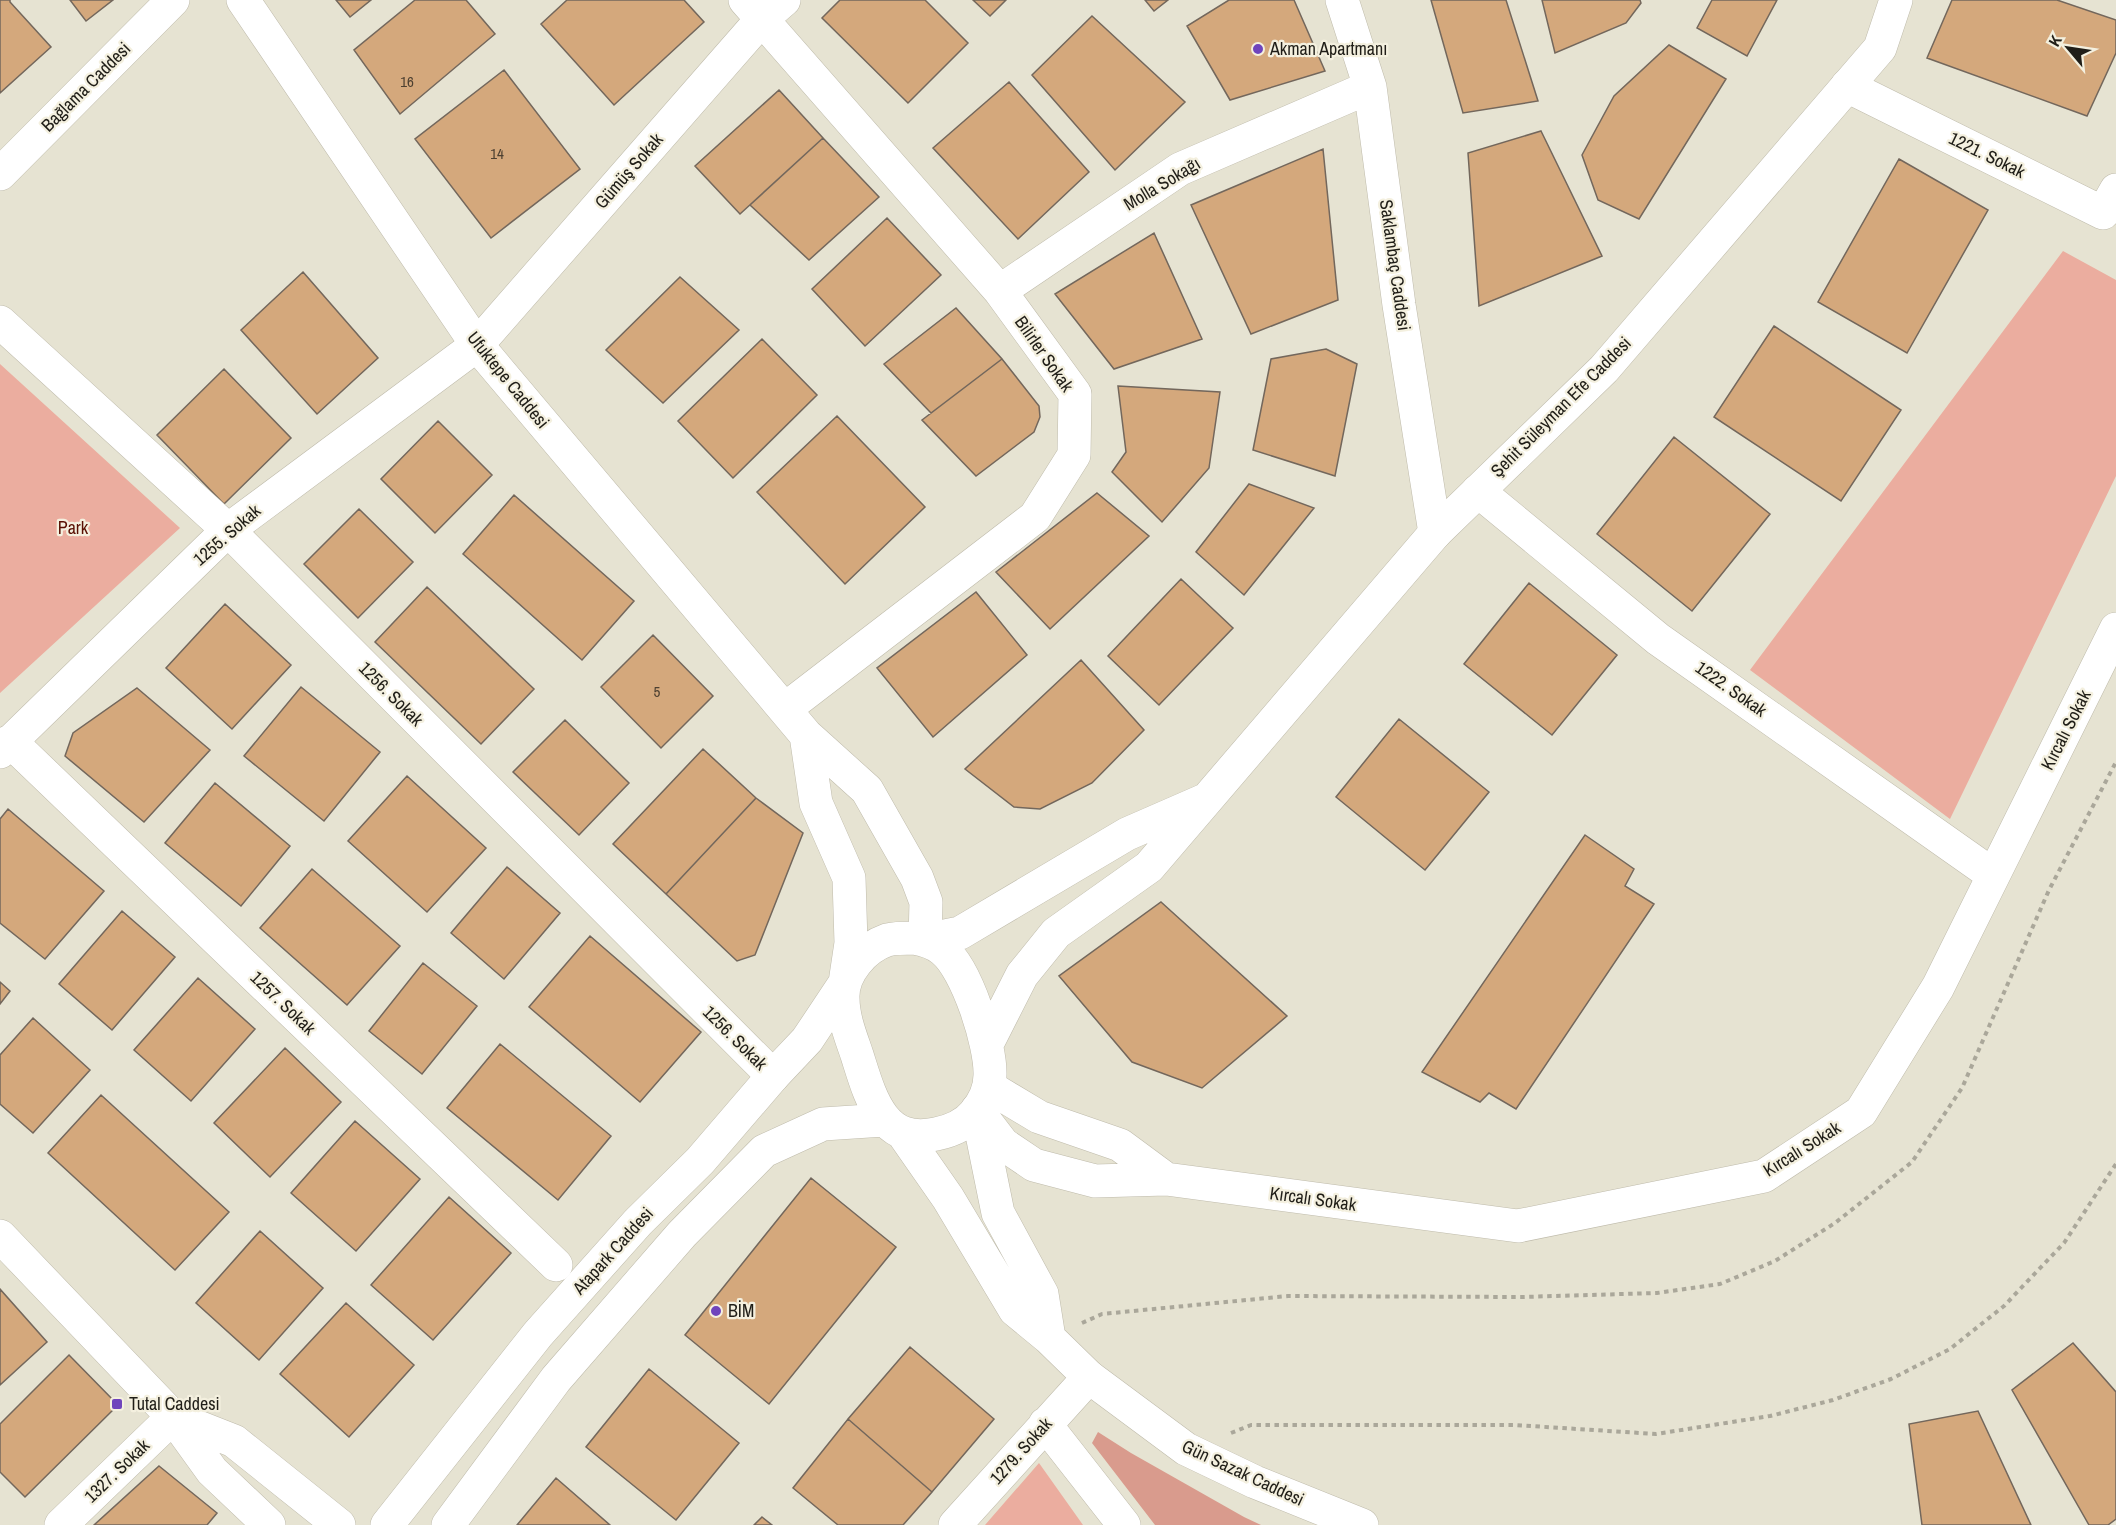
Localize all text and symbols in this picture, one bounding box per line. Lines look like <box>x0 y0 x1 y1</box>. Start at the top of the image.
north arrow <box>2038 18 2098 78</box>
text: K <box>2043 31 2067 50</box>
street label: Bağlama Caddesi <box>35 36 136 137</box>
place label: Akman Apartmanı <box>1269 36 1387 61</box>
marker: Akman Apartmanı <box>1251 42 1265 56</box>
house number: 16 <box>400 71 414 92</box>
street label: 1221. Sokak <box>1945 125 2030 184</box>
street label: Gümüş Sokak <box>589 127 669 214</box>
house number: 14 <box>490 143 504 164</box>
street label: Molla Sokağı <box>1119 151 1205 216</box>
street label: Saklambaç Caddesi <box>1374 198 1417 332</box>
street label: Bilirler Sokak <box>1009 311 1080 397</box>
street label: Ufuktepe Caddesi <box>461 326 555 433</box>
street label: Şehit Süleyman Efe Caddesi <box>1485 331 1637 483</box>
street label: 1255. Sokak <box>188 498 266 571</box>
park label: Park <box>58 515 89 540</box>
street label: 1222. Sokak <box>1691 655 1773 723</box>
street label: 1256. Sokak <box>354 656 430 732</box>
house number: 5 <box>654 681 661 702</box>
street label: Kırcalı Sokak <box>2035 685 2097 774</box>
street label: 1257. Sokak <box>245 965 322 1041</box>
street label: 1256. Sokak <box>698 1000 774 1076</box>
street label: Kırcalı Sokak <box>1758 1115 1846 1182</box>
street label: Kırcalı Sokak <box>1268 1180 1358 1217</box>
street label: Atapark Caddesi <box>566 1201 659 1301</box>
place label: BİM <box>728 1298 754 1323</box>
marker: BİM <box>709 1304 723 1318</box>
place label: Tutal Caddesi <box>129 1391 220 1416</box>
marker: Tutal Caddesi <box>110 1397 124 1411</box>
street label: 1279. Sokak <box>984 1411 1058 1490</box>
street label: 1327. Sokak <box>78 1433 155 1508</box>
street label: Gün Sazak Caddesi <box>1178 1433 1308 1512</box>

